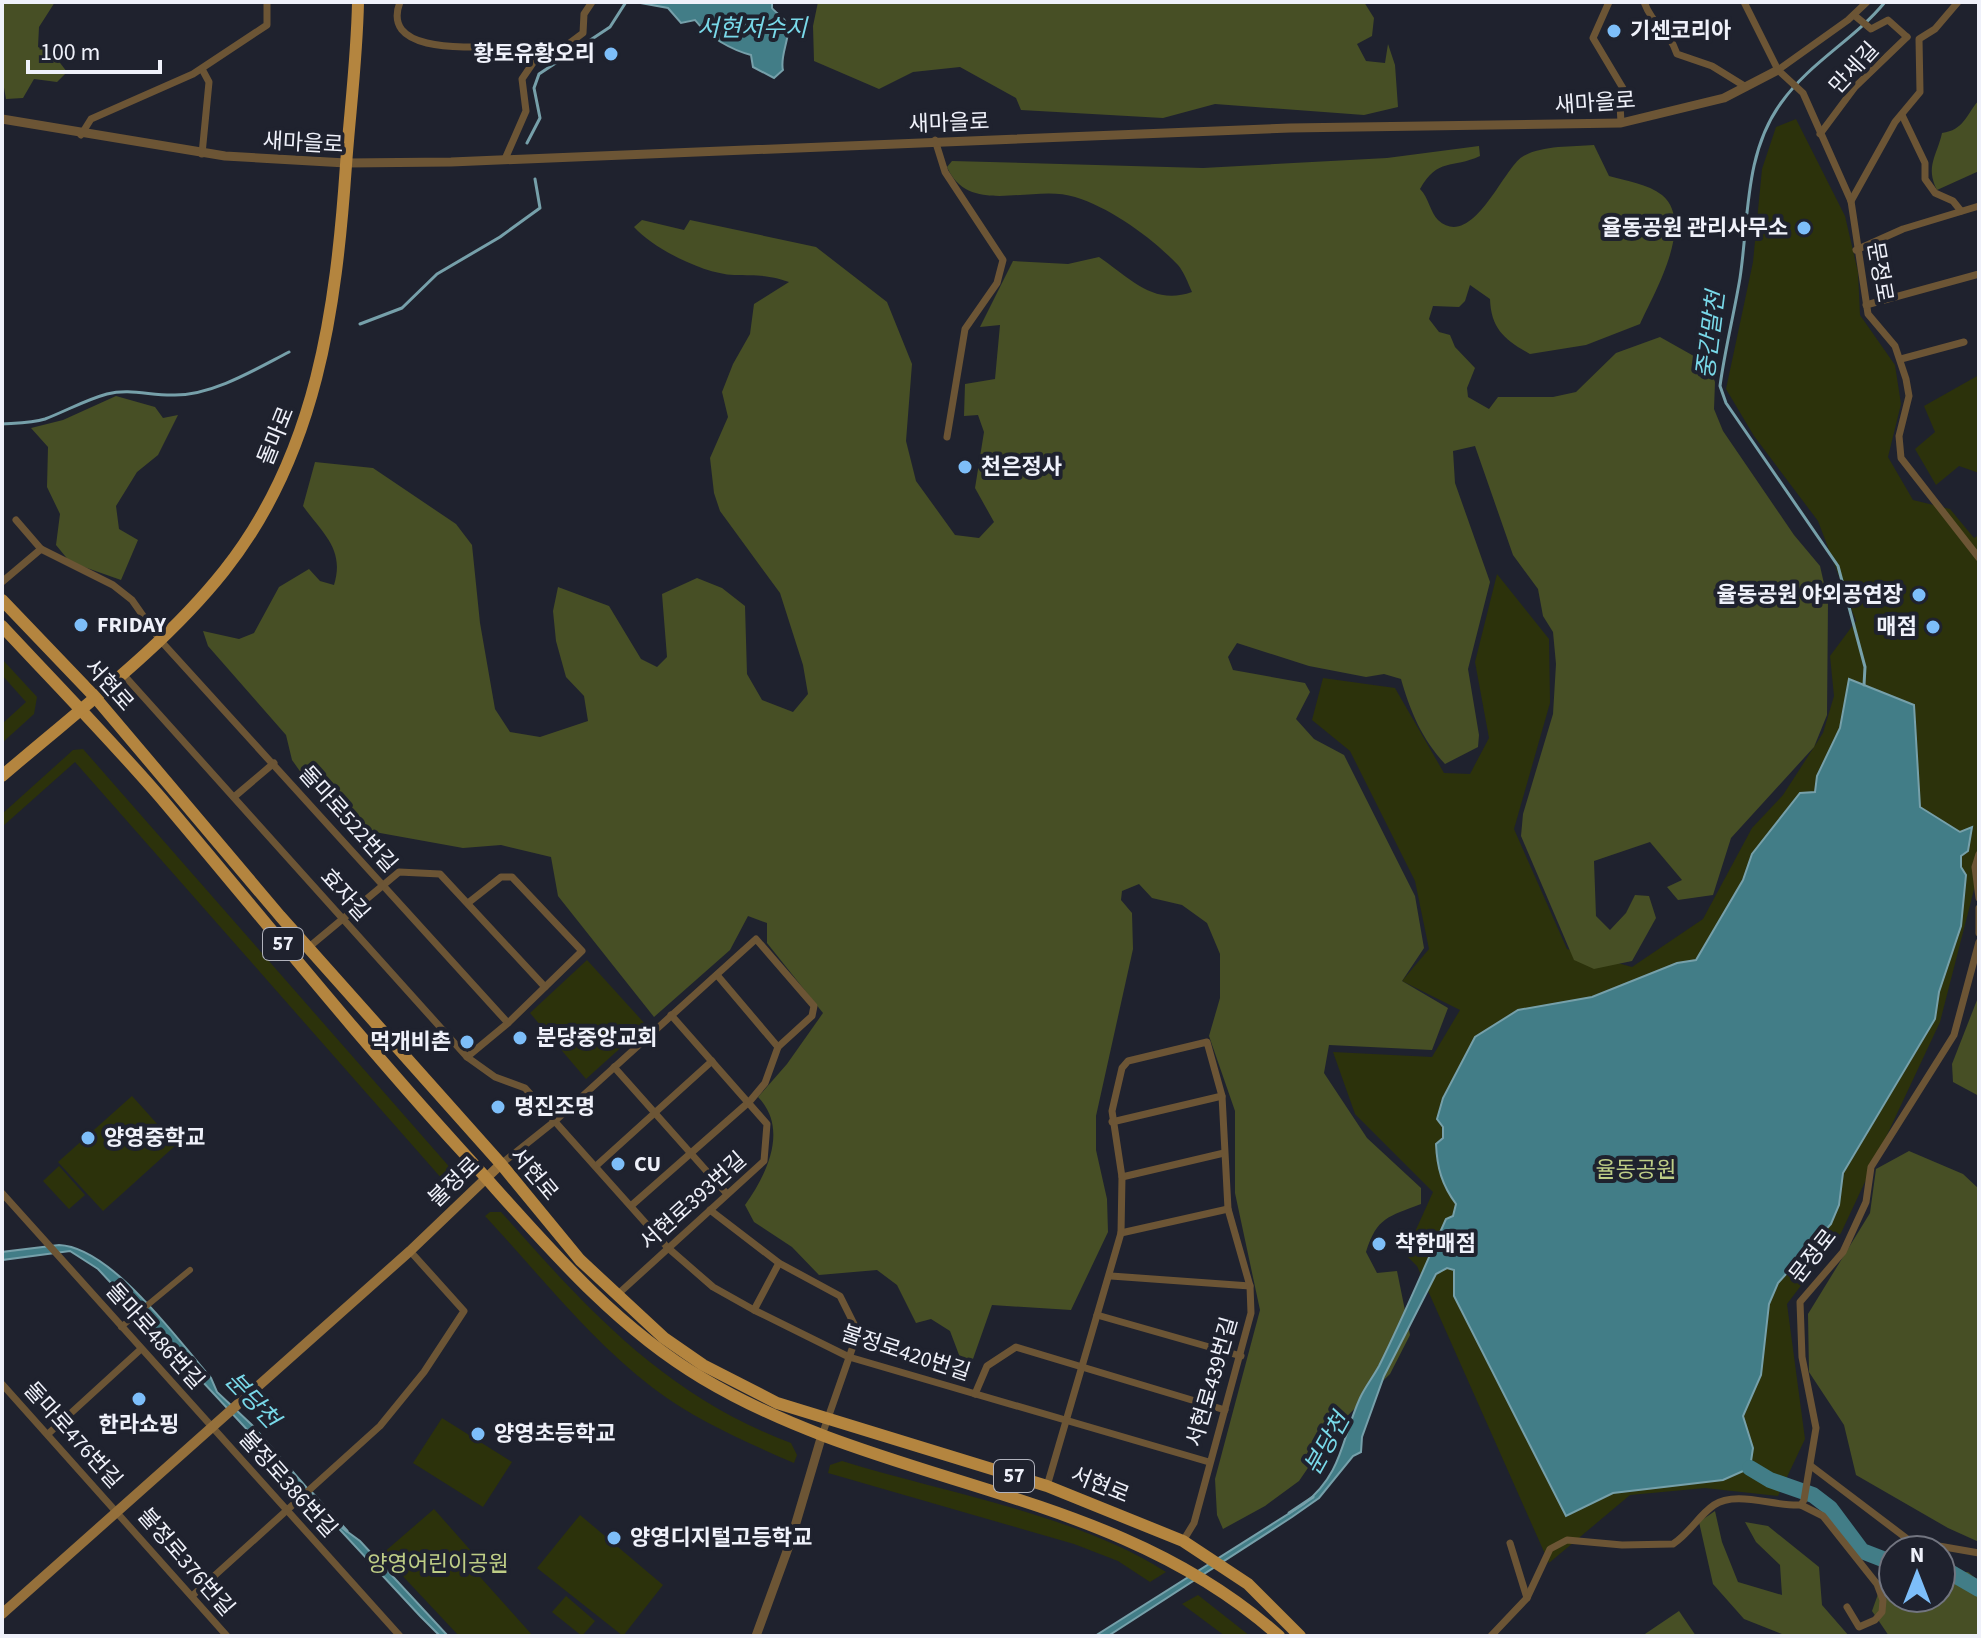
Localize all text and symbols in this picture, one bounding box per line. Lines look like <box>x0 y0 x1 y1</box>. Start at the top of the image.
water label: 서현저수지 <box>697 11 809 46</box>
place label: 기센코리아 <box>1630 15 1731 47</box>
marker: 기센코리아 <box>1605 22 1623 40</box>
scale bar <box>28 24 160 74</box>
text: 100 m <box>40 35 100 70</box>
street label: 만세길 <box>1822 35 1886 101</box>
place label: 황토유황오리 <box>474 38 595 70</box>
marker: 황토유황오리 <box>602 45 620 63</box>
street label: 새마을로 <box>1553 84 1637 122</box>
street label: 새마을로 <box>908 106 990 140</box>
street label: 새마을로 <box>262 125 344 161</box>
place label: 율동공원 관리사무소 <box>1601 212 1788 244</box>
marker: 율동공원 관리사무소 <box>1795 219 1813 237</box>
street label: 문정로 <box>1859 239 1901 305</box>
water label: 중간말천 <box>1688 286 1734 381</box>
street label: 돌마로 <box>250 402 302 470</box>
place label: 천은정사 <box>981 451 1062 483</box>
marker: 천은정사 <box>956 458 974 476</box>
place label: 율동공원 야외공연장 <box>1716 579 1903 611</box>
marker: 율동공원 야외공연장 <box>1910 586 1928 604</box>
place label: FRIDAY <box>97 609 167 641</box>
place label: 매점 <box>1877 611 1917 643</box>
marker: FRIDAY <box>72 616 90 634</box>
marker: 매점 <box>1924 618 1942 636</box>
street label: 서현로 <box>77 652 141 718</box>
street label: 돌마로522번길 <box>291 758 405 880</box>
street label: 효자길 <box>313 862 377 928</box>
road number: 57 <box>263 928 303 960</box>
place label: 분당중앙교회 <box>536 1022 657 1054</box>
place label: 먹개비촌 <box>370 1026 451 1058</box>
marker: 분당중앙교회 <box>511 1029 529 1047</box>
marker: 먹개비촌 <box>458 1033 476 1051</box>
place label: 명진조명 <box>514 1091 595 1123</box>
marker: 명진조명 <box>489 1098 507 1116</box>
place label: 양영중학교 <box>104 1122 205 1154</box>
marker: 양영중학교 <box>79 1129 97 1147</box>
street label: 서현로 <box>502 1140 566 1208</box>
street label: 서현로393번길 <box>632 1144 754 1258</box>
place label: CU <box>634 1148 661 1180</box>
street label: 불정로 <box>421 1149 487 1215</box>
park label: 율동공원 <box>1596 1154 1676 1186</box>
marker: CU <box>609 1155 627 1173</box>
street label: 문정로 <box>1782 1222 1844 1290</box>
place label: 착한매점 <box>1395 1228 1476 1260</box>
marker: 착한매점 <box>1370 1235 1388 1253</box>
street label: 돌마로486번길 <box>98 1275 212 1397</box>
street label: 서현로439번길 <box>1178 1313 1246 1451</box>
street label: 불정로420번길 <box>837 1317 975 1389</box>
water label: 분당천 <box>217 1364 289 1438</box>
street label: 돌마로476번길 <box>16 1374 130 1496</box>
marker: 한라쇼핑 <box>130 1390 148 1408</box>
water label: 분당천 <box>1296 1404 1360 1481</box>
place label: 한라쇼핑 <box>99 1409 179 1441</box>
place label: 양영초등학교 <box>494 1418 615 1450</box>
street label: 불정로386번길 <box>231 1423 345 1545</box>
marker: 양영초등학교 <box>469 1425 487 1443</box>
street label: 서현로 <box>1066 1459 1134 1511</box>
road number: 57 <box>994 1460 1034 1492</box>
street label: 불정로376번길 <box>130 1501 242 1623</box>
place label: 양영디지털고등학교 <box>630 1522 812 1554</box>
marker: 양영디지털고등학교 <box>605 1529 623 1547</box>
north arrow <box>1877 1534 1957 1614</box>
text: N <box>1910 1539 1924 1571</box>
park label: 양영어린이공원 <box>367 1548 509 1580</box>

